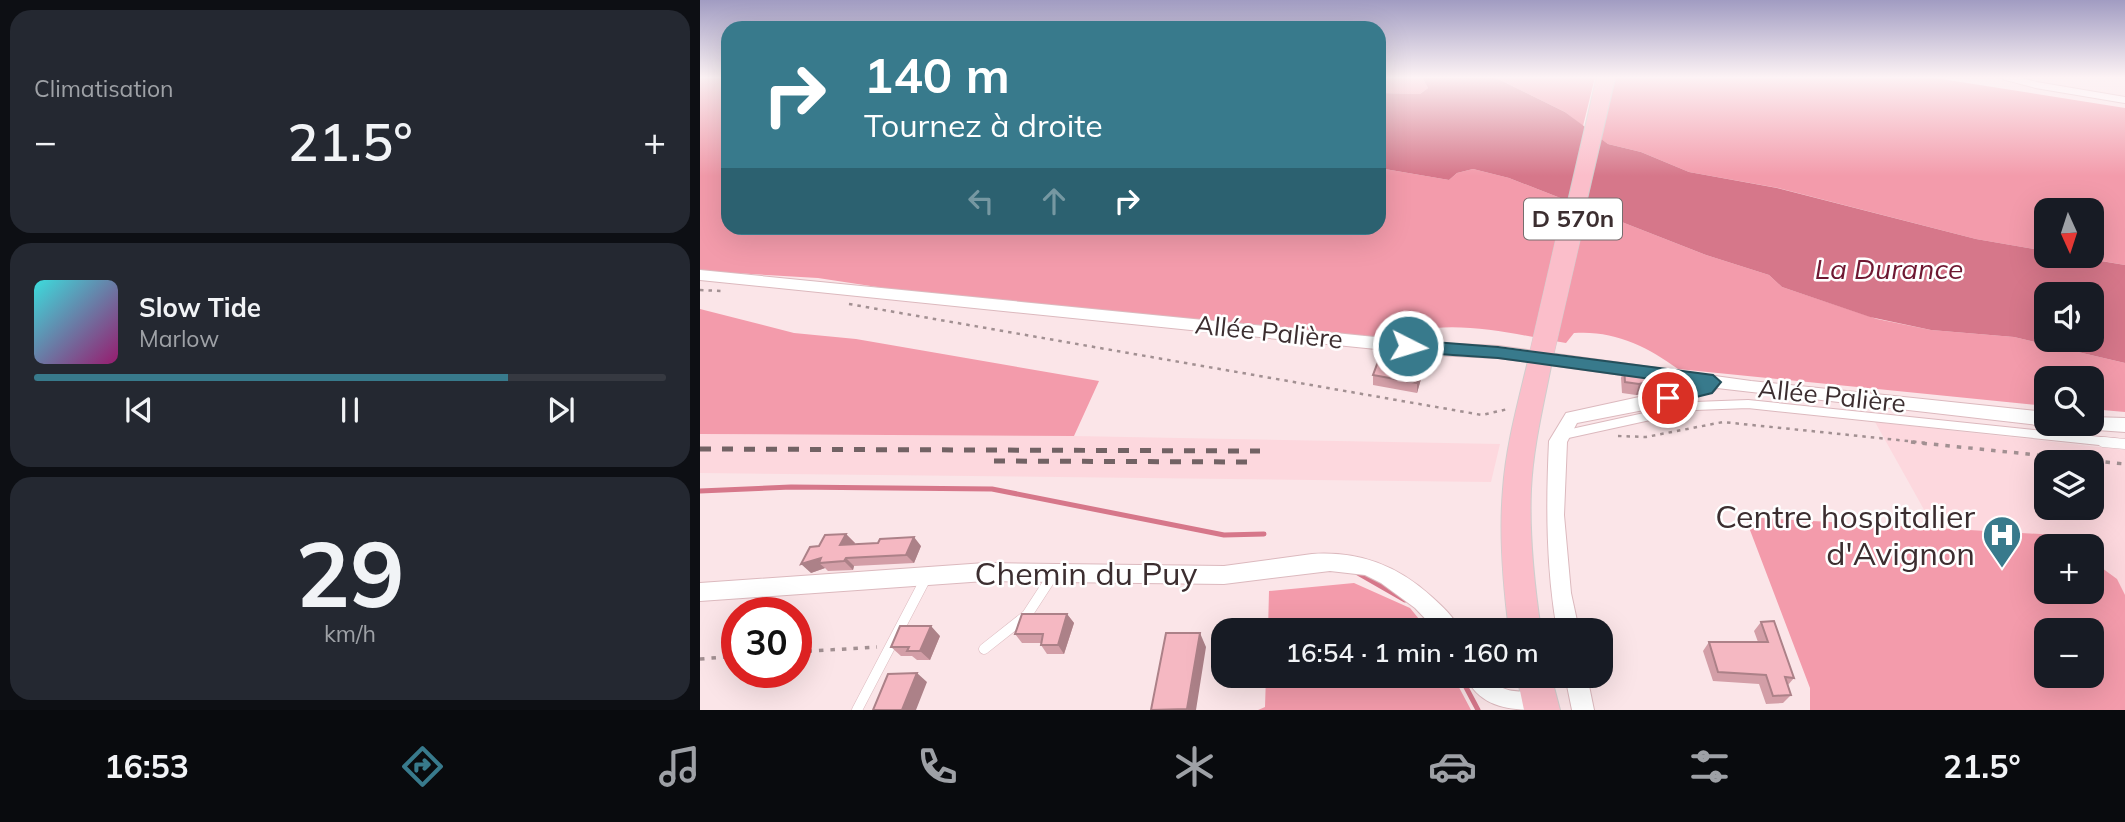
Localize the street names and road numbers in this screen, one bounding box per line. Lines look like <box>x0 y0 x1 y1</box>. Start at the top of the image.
road number: D 570n <box>1524 198 1622 240</box>
street label: Allée Palière <box>1194 307 1345 356</box>
street label: Allée Palière <box>1757 371 1908 420</box>
street label: Chemin du Puy <box>975 553 1197 593</box>

